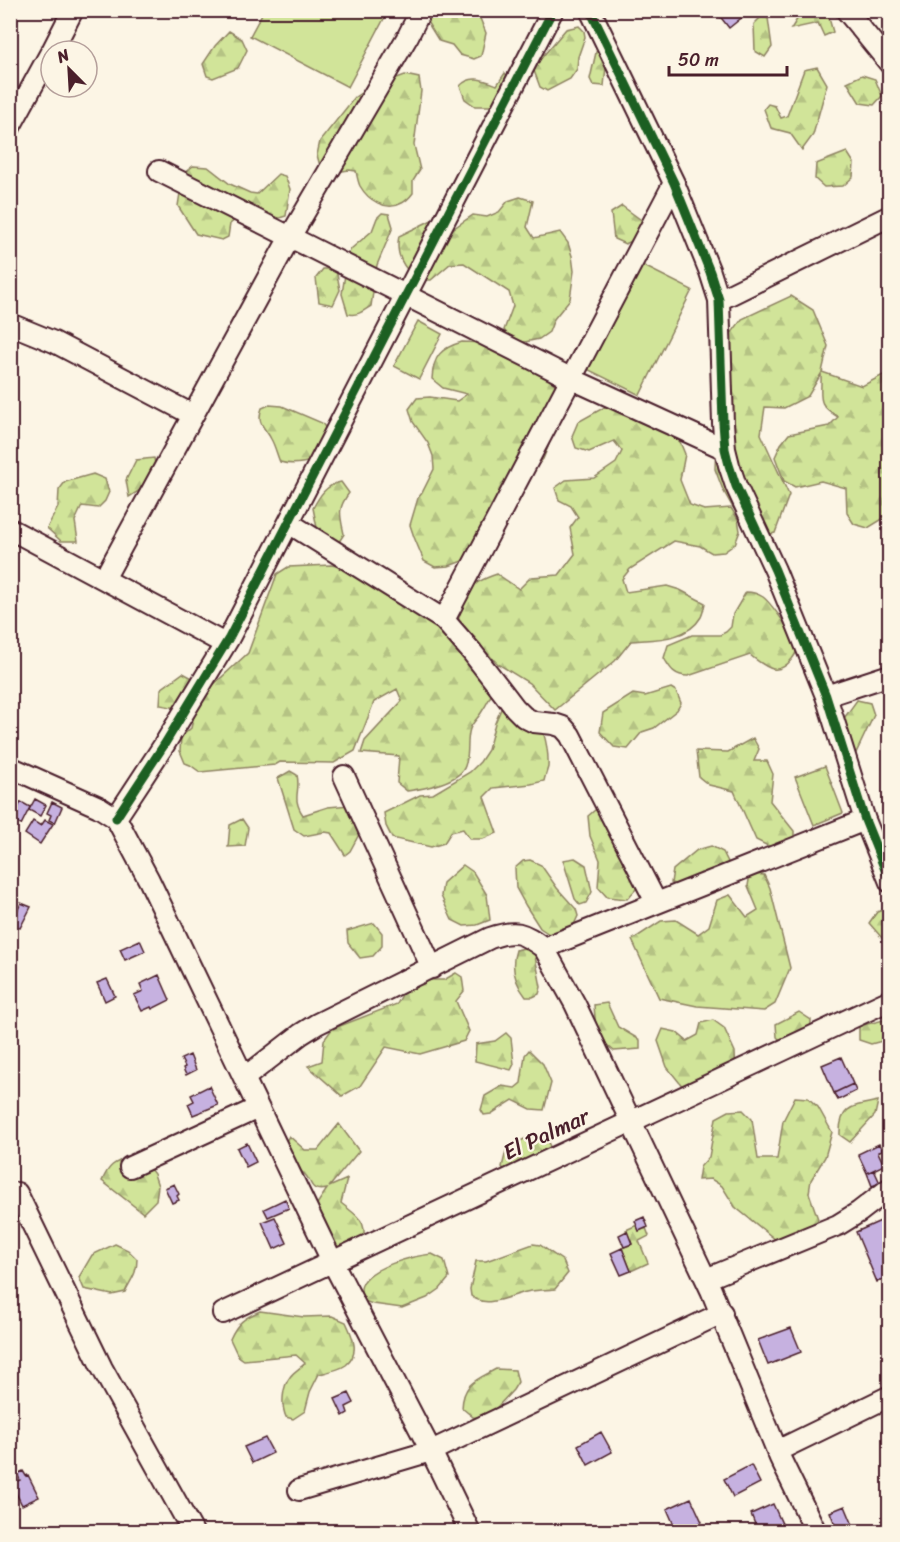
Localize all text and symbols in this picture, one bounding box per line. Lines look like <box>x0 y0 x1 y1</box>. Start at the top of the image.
north arrow <box>39 39 99 99</box>
scale bar <box>669 39 788 77</box>
text: N <box>51 40 75 72</box>
text: 50 m <box>678 44 719 76</box>
street label: El Palmar <box>496 1096 598 1171</box>

